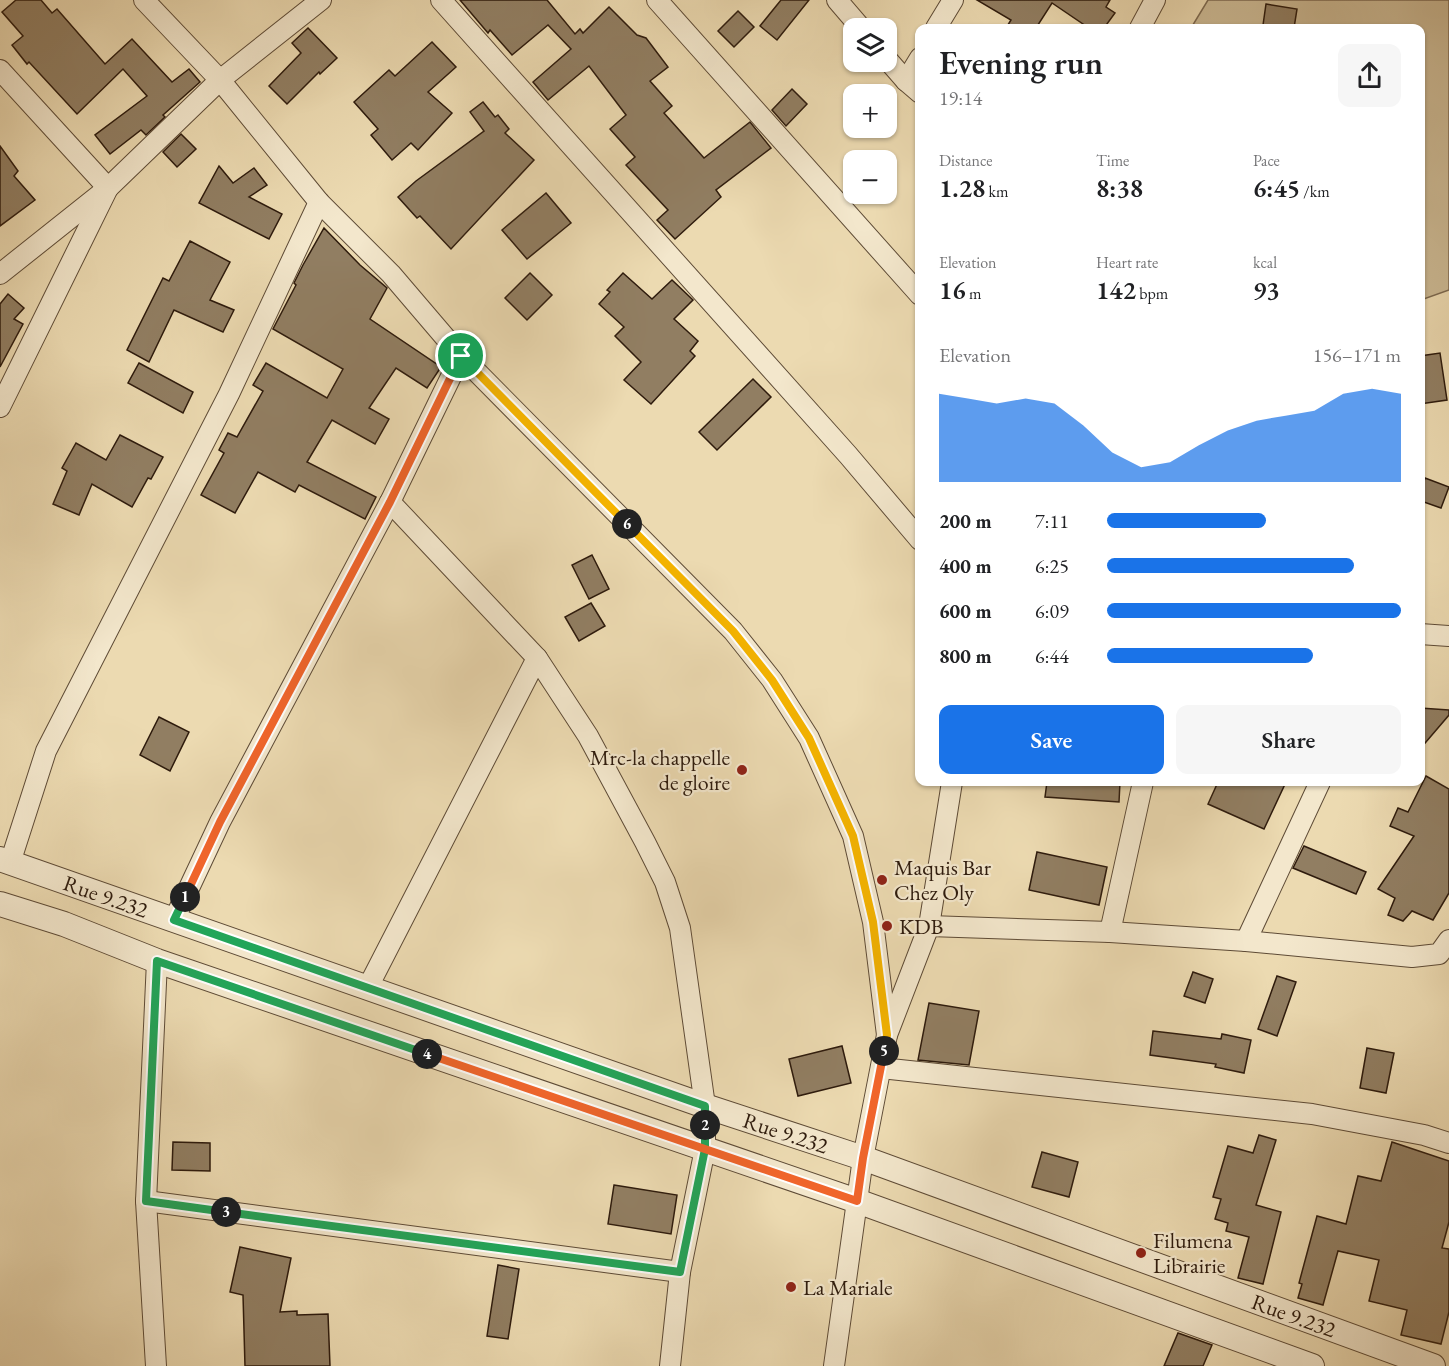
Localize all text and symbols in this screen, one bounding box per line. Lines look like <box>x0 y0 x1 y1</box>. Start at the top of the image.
map controls <box>843 18 897 204</box>
button: layers <box>843 18 897 72</box>
text: Evening run <box>939 41 1103 84</box>
button: share <box>1338 44 1401 107</box>
button: + <box>843 84 897 138</box>
text: 19:14 <box>939 85 982 111</box>
button: − <box>843 150 897 204</box>
text: Distance <box>939 150 992 171</box>
text: Time <box>1096 150 1129 171</box>
text: Pace <box>1253 150 1280 171</box>
text: 1.28 <box>939 171 985 205</box>
text: 8:38 <box>1096 171 1143 205</box>
text: 6:45 <box>1253 171 1300 205</box>
text: km <box>985 181 1008 202</box>
text: /km <box>1300 181 1330 202</box>
text: Elevation <box>939 252 997 273</box>
text: Heart rate <box>1096 252 1158 273</box>
text: kcal <box>1253 252 1277 273</box>
text: 16 <box>939 273 966 307</box>
text: 142 <box>1096 273 1136 307</box>
text: 93 <box>1253 273 1280 307</box>
text: m <box>966 283 981 304</box>
text: bpm <box>1136 283 1168 304</box>
pin <box>435 330 486 381</box>
icon: arrive <box>444 339 477 372</box>
text: Elevation <box>939 342 1011 368</box>
text: 156–171 m <box>1313 342 1401 368</box>
text: 200 m <box>939 508 992 534</box>
text: 7:11 <box>1035 508 1069 534</box>
pin: 6 <box>612 509 642 539</box>
text: 6 <box>623 513 631 534</box>
text: 400 m <box>939 553 992 579</box>
text: 6:25 <box>1035 553 1069 579</box>
text: 600 m <box>939 598 992 624</box>
text: 6:09 <box>1035 598 1069 624</box>
text: 800 m <box>939 643 992 669</box>
text: 6:44 <box>1035 643 1069 669</box>
button: Save <box>939 705 1164 774</box>
button: Share <box>1176 705 1401 774</box>
place label: Mrc-la chappelle de gloire <box>590 743 730 797</box>
marker: Mrc-la chappelle de gloire <box>735 763 749 777</box>
place label: Maquis Bar Chez Oly <box>894 853 992 907</box>
street label: Rue 9.232 <box>60 868 152 924</box>
marker: Maquis Bar Chez Oly <box>875 873 889 887</box>
pin: 1 <box>170 882 200 912</box>
text: 1 <box>181 886 189 907</box>
place label: KDB <box>899 912 944 941</box>
marker: KDB <box>880 919 894 933</box>
pin: 5 <box>869 1036 899 1066</box>
pin: 4 <box>412 1039 442 1069</box>
text: 5 <box>880 1040 888 1061</box>
text: 4 <box>423 1043 431 1064</box>
street label: Rue 9.232 <box>740 1105 832 1160</box>
pin: 2 <box>690 1110 720 1140</box>
text: 2 <box>701 1114 709 1135</box>
pin: 3 <box>211 1197 241 1227</box>
text: 3 <box>222 1201 230 1222</box>
place label: Filumena Librairie <box>1153 1226 1233 1280</box>
marker: Filumena Librairie <box>1134 1246 1148 1260</box>
place label: La Mariale <box>803 1273 893 1302</box>
marker: La Mariale <box>784 1280 798 1294</box>
street label: Rue 9.232 <box>1248 1287 1340 1344</box>

